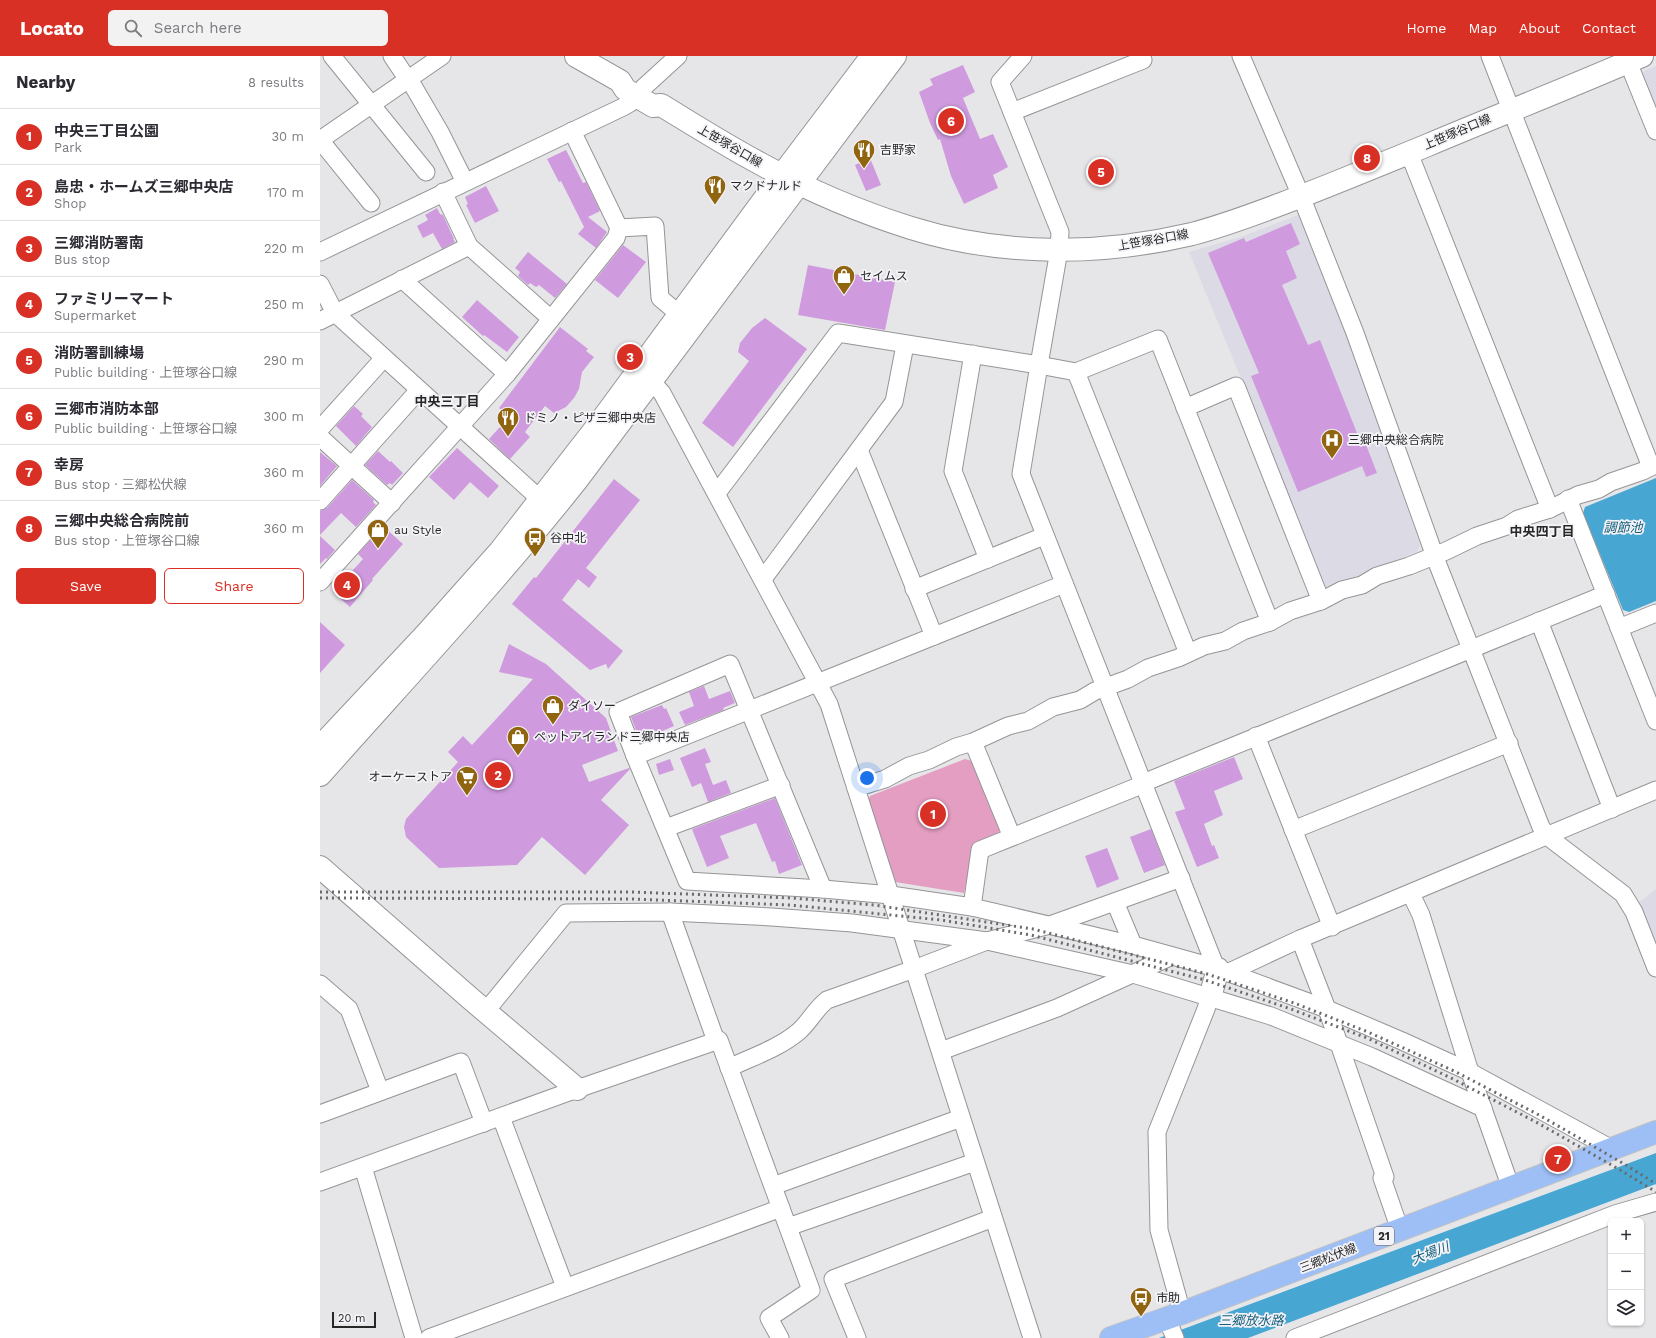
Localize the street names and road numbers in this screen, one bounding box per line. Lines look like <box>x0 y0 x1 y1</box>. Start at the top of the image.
street label: 上笹塚谷口線 <box>1421 111 1493 153</box>
street label: 上笹塚谷口線 <box>695 122 765 170</box>
street label: 上笹塚谷口線 <box>1116 227 1190 253</box>
road number: 21 <box>1374 1227 1394 1245</box>
street label: 三郷松伏線 <box>1297 1241 1359 1275</box>

